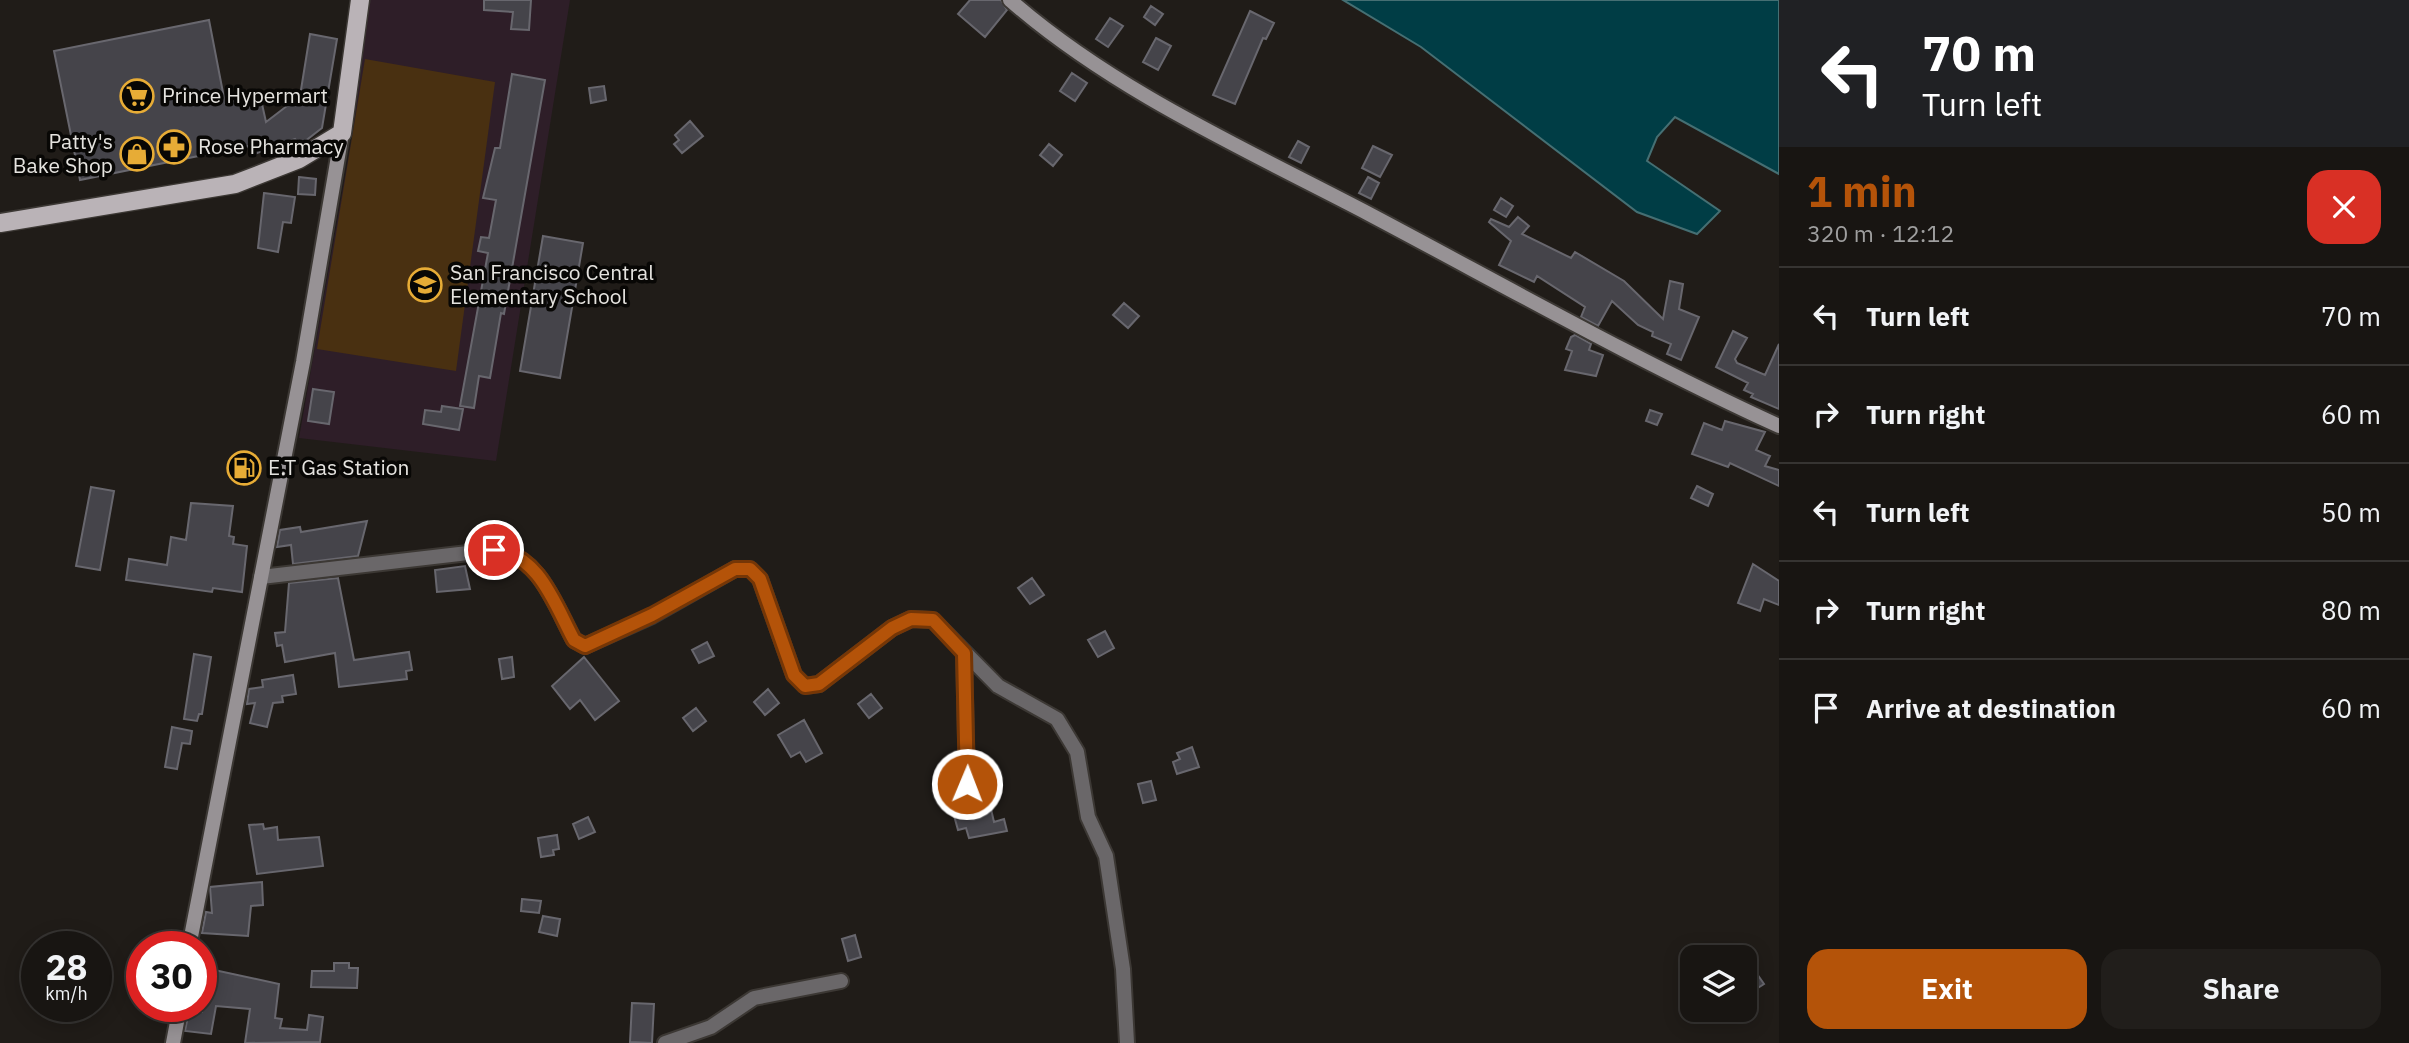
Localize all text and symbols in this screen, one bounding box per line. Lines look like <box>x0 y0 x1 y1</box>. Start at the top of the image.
text: 70 m <box>1922 21 2036 84</box>
icon: left <box>1807 28 1898 119</box>
supermarket icon: Prince Hypermart <box>118 77 156 115</box>
place label: Prince Hypermart <box>162 81 328 109</box>
text: Turn left <box>1922 83 2042 125</box>
place label: Patty's Bake Shop <box>13 127 113 179</box>
pharmacy icon: Rose Pharmacy <box>155 128 193 166</box>
place label: Rose Pharmacy <box>198 132 344 160</box>
shop icon: Patty's Bake Shop <box>118 135 156 173</box>
text: 1 min <box>1807 164 1917 219</box>
button: close <box>2307 170 2381 244</box>
text: 320 m · 12:12 <box>1807 218 1954 248</box>
place label: San Francisco Central Elementary School <box>450 258 654 310</box>
school or university icon: San Francisco Central Elementary School <box>406 266 444 304</box>
icon: left <box>1807 297 1845 335</box>
text: Turn left <box>1866 299 1969 333</box>
text: 70 m <box>2321 299 2381 333</box>
icon: right <box>1807 395 1845 433</box>
text: Turn right <box>1866 397 1985 431</box>
text: 60 m <box>2321 397 2381 431</box>
fuel station icon: E.T Gas Station <box>225 449 263 487</box>
place label: E.T Gas Station <box>268 453 409 481</box>
icon: left <box>1807 493 1845 531</box>
text: Turn left <box>1866 495 1969 529</box>
text: 50 m <box>2321 495 2381 529</box>
pin <box>464 520 524 580</box>
icon: arrive <box>475 531 513 569</box>
icon: right <box>1807 591 1845 629</box>
text: Turn right <box>1866 593 1985 627</box>
text: 80 m <box>2321 593 2381 627</box>
icon: arrive <box>1807 689 1845 727</box>
text: Arrive at destination <box>1866 691 2116 725</box>
text: 60 m <box>2321 691 2381 725</box>
position arrow <box>930 747 1004 821</box>
speed limit sign: 30 <box>126 931 217 1022</box>
text: 28 <box>45 944 88 990</box>
map controls <box>1680 945 1757 1022</box>
button: layers <box>1680 945 1757 1022</box>
button: Exit <box>1807 949 2087 1029</box>
button: Share <box>2101 949 2381 1029</box>
text: km/h <box>45 982 88 1005</box>

